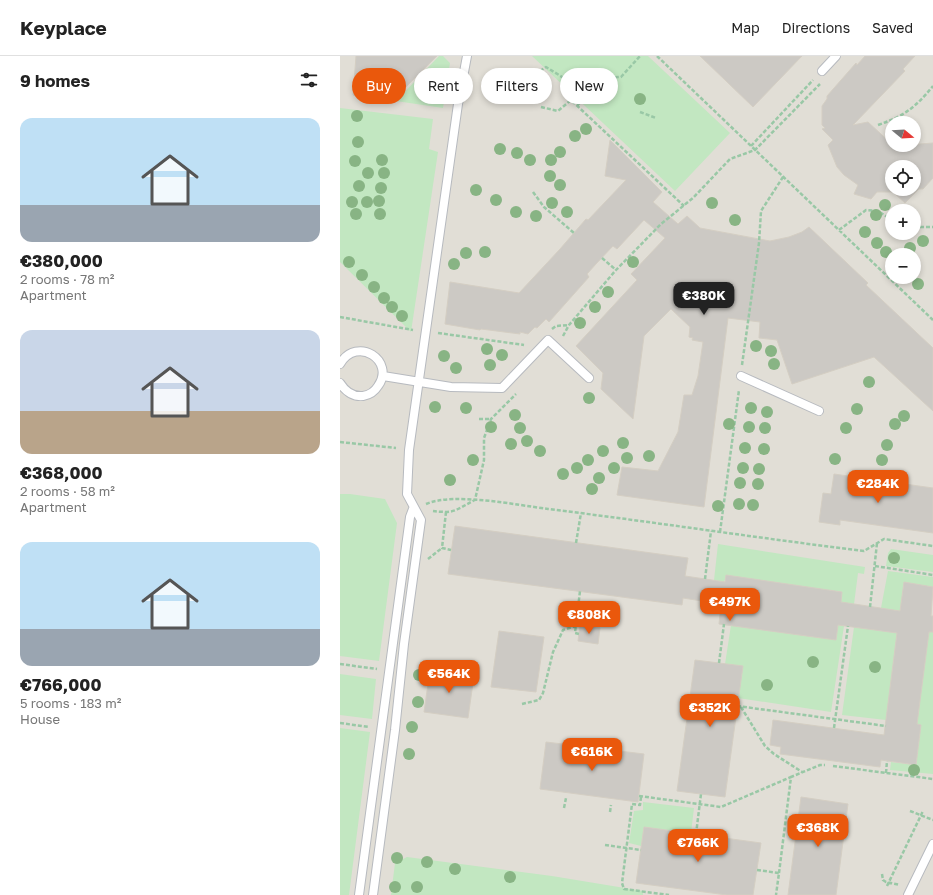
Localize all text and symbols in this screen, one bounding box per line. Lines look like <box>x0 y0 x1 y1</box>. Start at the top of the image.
text: Keyplace <box>20 16 107 39</box>
text: Map <box>731 19 760 36</box>
text: Directions <box>782 19 850 36</box>
text: Saved <box>872 19 913 36</box>
chip: Buy <box>352 68 406 104</box>
chip: Rent <box>414 68 473 104</box>
chip: Filters <box>481 68 552 104</box>
chip: New <box>560 68 618 104</box>
icon: filters <box>298 69 320 91</box>
text: 9 homes <box>20 70 90 91</box>
north arrow <box>885 116 921 152</box>
map controls <box>885 116 921 284</box>
icon: home <box>134 144 206 216</box>
button: locate <box>885 160 921 196</box>
button: + <box>885 204 921 240</box>
button: − <box>885 248 921 284</box>
text: €380,000 <box>20 250 103 271</box>
text: 2 rooms · 78 m² <box>20 271 114 287</box>
pin: €380K <box>676 282 732 316</box>
text: Apartment <box>20 287 87 303</box>
text: €380K <box>682 287 726 303</box>
icon: home <box>134 356 206 428</box>
text: €368,000 <box>20 462 103 483</box>
pin: €284K <box>850 470 906 504</box>
text: €284K <box>857 475 899 491</box>
text: 2 rooms · 58 m² <box>20 483 115 499</box>
text: Apartment <box>20 499 87 515</box>
icon: home <box>134 568 206 640</box>
pin: €497K <box>702 588 758 622</box>
text: €497K <box>709 593 751 609</box>
pin: €808K <box>561 601 617 635</box>
text: €808K <box>567 606 611 622</box>
pin: €564K <box>421 660 477 694</box>
text: €564K <box>428 665 470 681</box>
text: €766,000 <box>20 674 101 695</box>
pin: €352K <box>682 694 738 728</box>
text: 5 rooms · 183 m² <box>20 695 121 711</box>
text: €352K <box>689 699 731 715</box>
text: House <box>20 711 60 727</box>
pin: €616K <box>564 738 620 772</box>
text: €616K <box>571 743 613 759</box>
pin: €368K <box>790 814 846 848</box>
text: €368K <box>796 819 840 835</box>
pin: €766K <box>670 829 726 863</box>
text: €766K <box>677 834 719 850</box>

